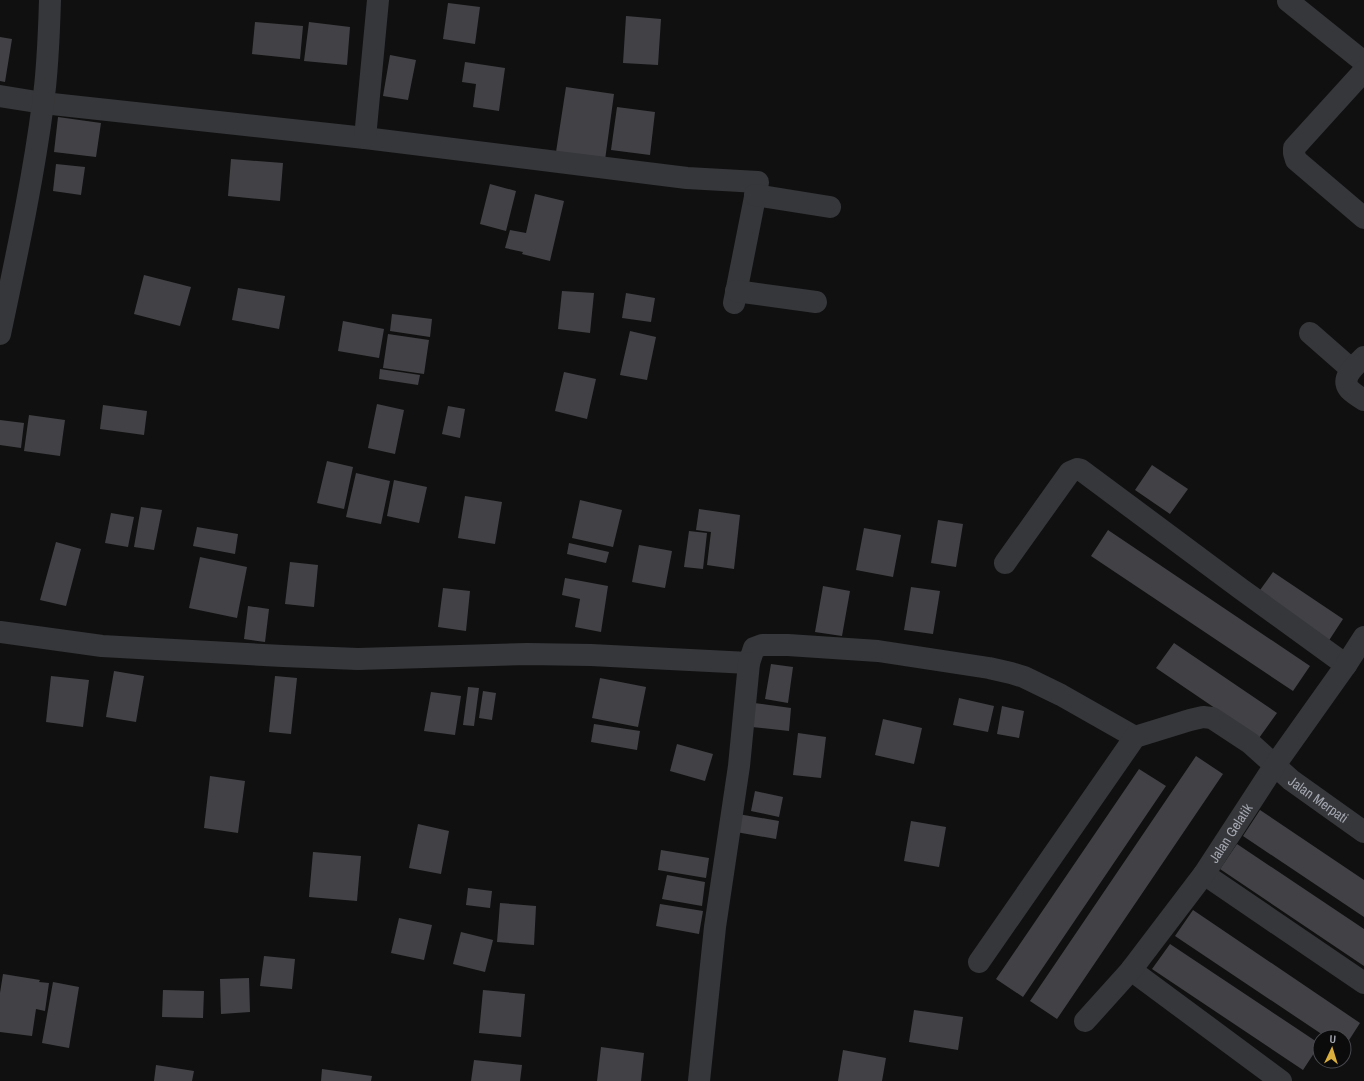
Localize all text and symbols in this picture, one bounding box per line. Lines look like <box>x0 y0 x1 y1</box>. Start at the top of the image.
street label: Jalan Merpati <box>1285 772 1352 827</box>
street label: Jalan Gelatik <box>1205 800 1257 866</box>
north arrow <box>1312 1029 1352 1069</box>
text: U <box>1329 1032 1336 1046</box>

